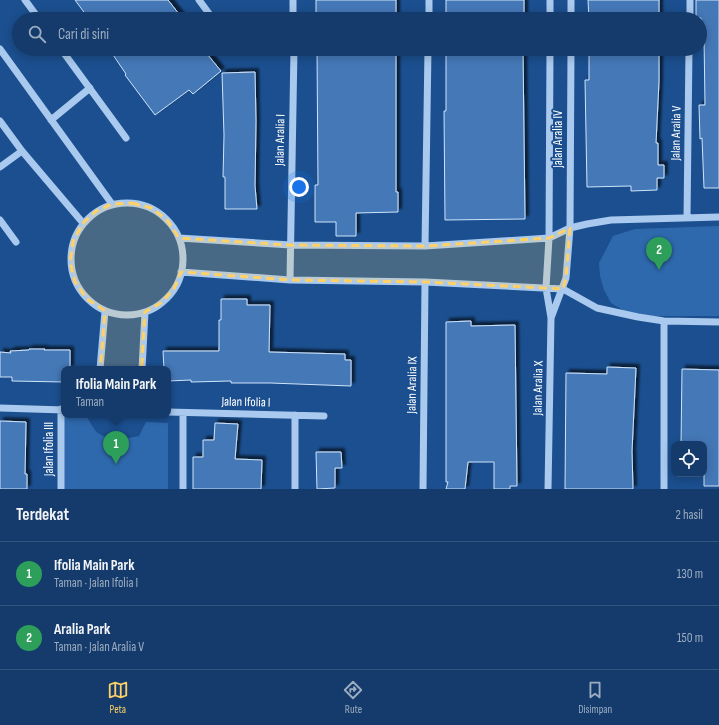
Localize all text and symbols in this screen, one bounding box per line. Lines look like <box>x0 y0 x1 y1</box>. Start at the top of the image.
search box <box>12 12 707 56</box>
icon: search <box>26 23 48 45</box>
text: Cari di sini <box>58 25 109 44</box>
street label: Jalan Aralia V <box>668 105 684 162</box>
street label: Jalan Aralia IV <box>550 110 566 169</box>
street label: Jalan Aralia I <box>272 114 288 167</box>
your location <box>289 177 309 197</box>
pin: 2 <box>646 237 672 270</box>
street label: Jalan Aralia IX <box>403 356 421 415</box>
street label: Jalan Aralia X <box>530 360 546 417</box>
popup <box>61 366 171 418</box>
text: Ifolia Main Park <box>76 375 156 394</box>
text: Taman <box>76 394 104 410</box>
street label: Jalan Ifolia I <box>220 394 271 410</box>
street label: Jalan Ifolia III <box>41 422 57 477</box>
pin: 1 <box>103 431 129 464</box>
map controls <box>671 441 707 477</box>
button: locate <box>671 441 707 477</box>
text: Terdekat <box>16 505 69 525</box>
text: 2 hasil <box>676 507 703 523</box>
text: Ifolia Main Park <box>54 556 134 575</box>
text: 1 <box>26 566 32 582</box>
text: 130 m <box>677 566 703 582</box>
text: Taman · Jalan Ifolia I <box>54 575 138 591</box>
text: Aralia Park <box>54 620 110 639</box>
text: 2 <box>26 630 32 646</box>
text: 150 m <box>677 630 703 646</box>
text: Taman · Jalan Aralia V <box>54 639 144 655</box>
tab: Peta <box>107 679 129 716</box>
tab: Rute <box>342 679 364 716</box>
tab: Disimpan <box>578 679 612 716</box>

